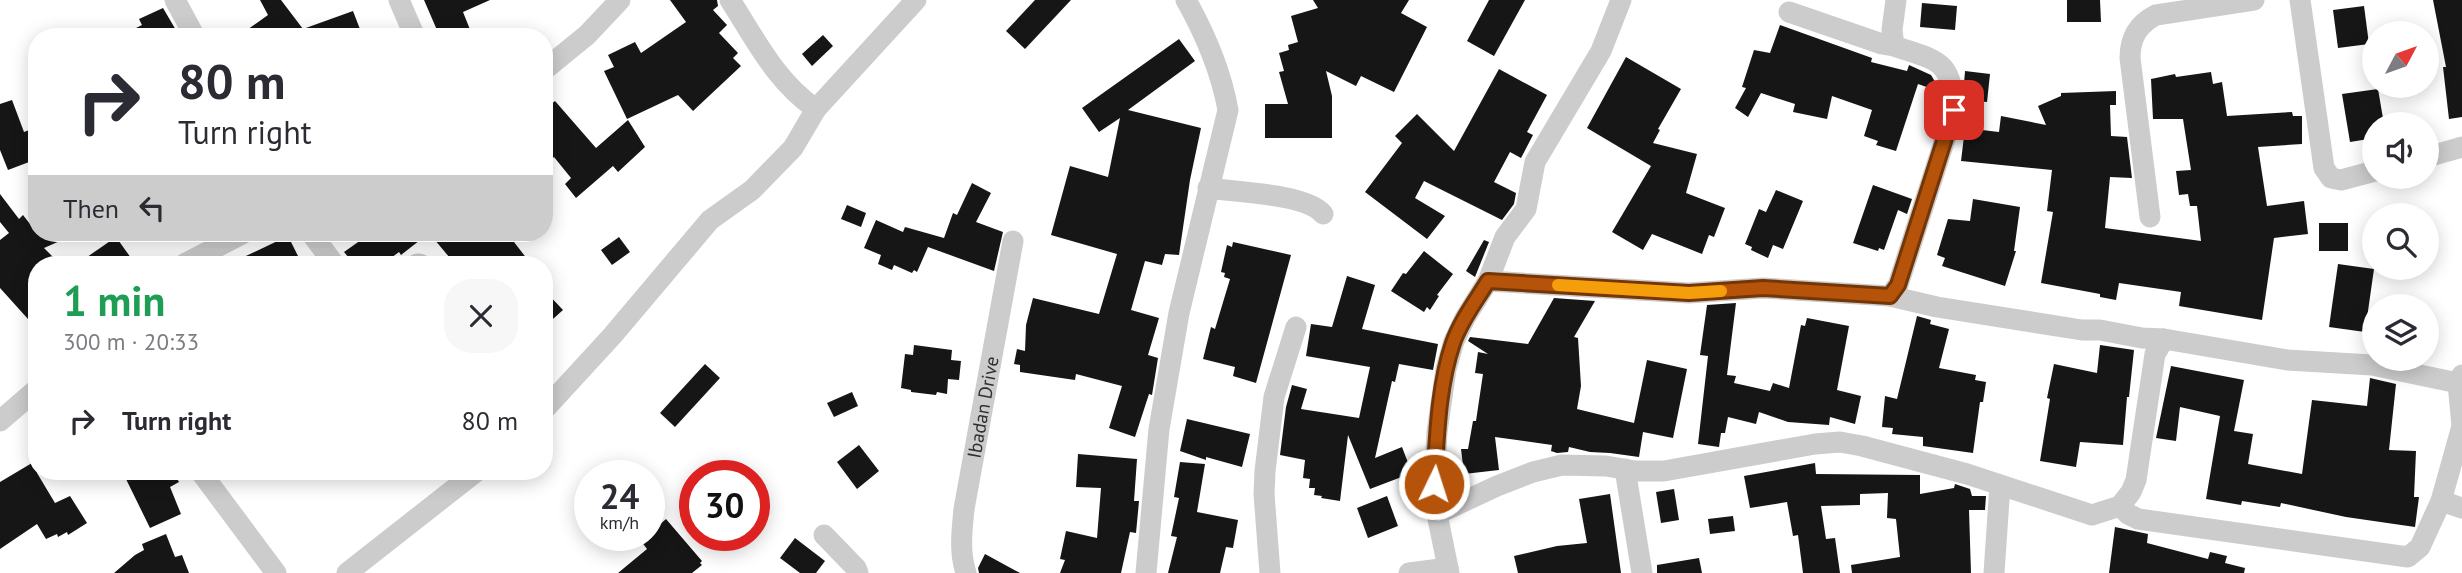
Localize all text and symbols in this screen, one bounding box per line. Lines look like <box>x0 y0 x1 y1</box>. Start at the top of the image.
north arrow <box>2362 21 2440 98</box>
map controls <box>2362 21 2439 371</box>
text: 80 m <box>178 49 285 113</box>
icon: right <box>63 56 154 147</box>
pin <box>1924 80 1984 140</box>
icon: arrive <box>1935 91 1973 129</box>
text: Turn right <box>178 111 312 153</box>
button: sound <box>2362 112 2439 189</box>
icon: left <box>133 189 171 227</box>
text: Then <box>63 192 119 225</box>
button: search <box>2362 203 2439 280</box>
text: 1 min <box>63 273 165 328</box>
button: close <box>444 279 518 353</box>
button: layers <box>2362 294 2439 371</box>
text: 300 m · 20:33 <box>63 327 199 356</box>
street label: Ibadan Drive <box>962 354 1004 460</box>
icon: right <box>63 402 101 440</box>
text: Turn right <box>122 404 231 437</box>
text: 80 m <box>462 404 518 437</box>
position arrow <box>1397 447 1471 521</box>
speed limit sign: 30 <box>679 460 770 551</box>
text: 24 <box>600 473 639 519</box>
text: km/h <box>600 511 639 534</box>

